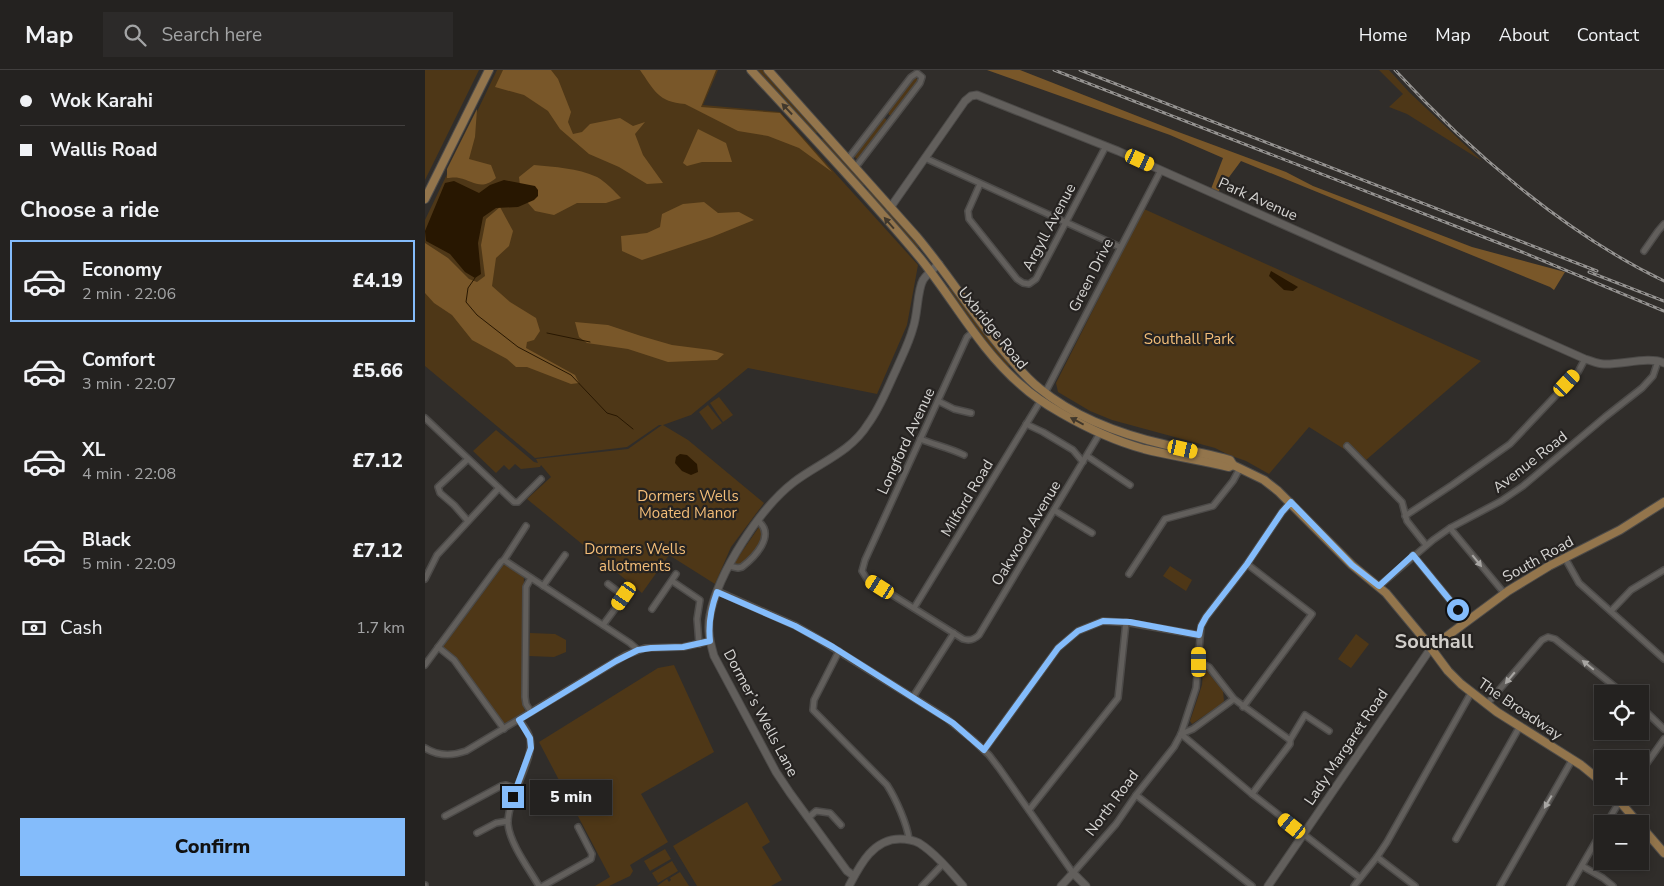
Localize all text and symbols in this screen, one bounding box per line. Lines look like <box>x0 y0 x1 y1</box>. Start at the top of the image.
search box <box>103 12 453 57</box>
text: Map <box>25 19 73 51</box>
icon: search <box>121 21 149 49</box>
text: Search here <box>161 22 262 48</box>
text: Home <box>1359 23 1407 47</box>
text: Map <box>1435 23 1471 47</box>
text: About <box>1499 23 1549 47</box>
text: Contact <box>1577 23 1639 47</box>
text: Wok Karahi <box>50 88 153 114</box>
one-way arrow <box>781 104 793 116</box>
text: Wallis Road <box>50 137 157 163</box>
car <box>1123 147 1156 173</box>
street label: Park Avenue <box>1215 173 1301 225</box>
street label: Argyll Avenue <box>1018 180 1080 274</box>
text: Choose a ride <box>20 195 159 225</box>
one-way arrow <box>883 217 895 229</box>
street label: Green Drive <box>1064 235 1118 315</box>
text: Economy <box>82 257 162 283</box>
icon: car <box>22 259 67 304</box>
text: £4.19 <box>352 268 403 294</box>
text: 2 min · 22:06 <box>82 283 176 305</box>
street label: Uxbridge Road <box>954 283 1032 373</box>
park label: Southall Park <box>1144 329 1235 349</box>
text: Comfort <box>82 347 155 373</box>
icon: car <box>22 349 67 394</box>
text: £5.66 <box>352 358 403 384</box>
car <box>1551 367 1582 399</box>
text: 3 min · 22:07 <box>82 373 176 395</box>
street label: Longford Avenue <box>872 384 940 498</box>
one-way arrow <box>1070 417 1083 426</box>
street label: Avenue Road <box>1488 426 1572 498</box>
text: XL <box>82 437 105 463</box>
car <box>1166 438 1199 460</box>
icon: car <box>22 439 67 484</box>
text: £7.12 <box>352 448 403 474</box>
street label: Milford Road <box>936 456 998 540</box>
text: 4 min · 22:08 <box>82 463 176 485</box>
street label: Oakwood Avenue <box>987 477 1065 589</box>
park label: Dormers Wells Moated Manor <box>637 486 739 523</box>
text: Black <box>82 527 131 553</box>
icon: car <box>22 529 67 574</box>
street label: South Road <box>1499 531 1577 587</box>
text: £7.12 <box>352 538 403 564</box>
park label: Dormers Wells allotments <box>584 539 686 576</box>
text: 5 min · 22:09 <box>82 553 176 575</box>
one-way arrow <box>1472 554 1483 567</box>
car <box>863 573 896 601</box>
car <box>609 579 638 613</box>
route start <box>1447 599 1469 621</box>
icon: cash <box>20 614 48 642</box>
text: Cash <box>60 615 102 641</box>
text: 1.7 km <box>356 617 405 639</box>
district label: Southall <box>1395 628 1474 655</box>
street label: Dormer’s Wells Lane <box>719 646 803 780</box>
car <box>1191 647 1206 677</box>
one-way arrow <box>1582 660 1595 671</box>
one-way arrow <box>1504 671 1516 683</box>
street label: The Broadway <box>1474 673 1566 745</box>
street label: Lady Margaret Road <box>1300 685 1392 809</box>
map controls <box>1594 685 1649 870</box>
button: locate <box>1594 685 1649 740</box>
button: + <box>1594 750 1649 805</box>
street label: North Road <box>1081 766 1143 840</box>
callout: 5 min <box>531 780 613 814</box>
route end <box>502 786 524 808</box>
text: 5 min <box>550 786 592 808</box>
one-way arrow <box>1543 795 1552 808</box>
car <box>1275 811 1308 841</box>
button: − <box>1594 815 1649 870</box>
button: Confirm <box>20 818 405 876</box>

